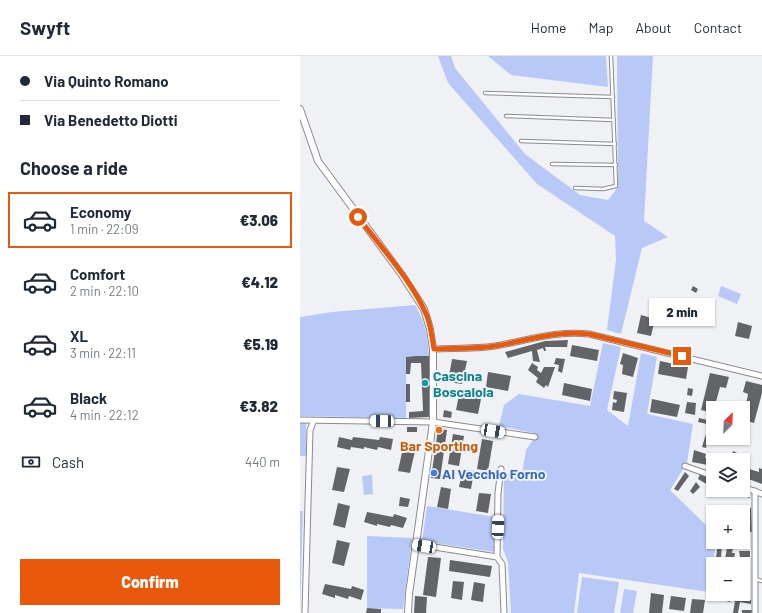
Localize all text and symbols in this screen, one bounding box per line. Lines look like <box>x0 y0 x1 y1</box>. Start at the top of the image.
text: Swyft <box>20 16 70 39</box>
text: Home <box>531 19 567 36</box>
text: Map <box>589 19 613 36</box>
text: About <box>635 19 672 36</box>
text: Contact <box>694 19 742 36</box>
text: Via Quinto Romano <box>44 72 169 90</box>
text: Via Benedetto Diotti <box>44 111 178 129</box>
text: Choose a ride <box>20 157 128 179</box>
icon: car <box>22 202 58 238</box>
text: Economy <box>70 203 131 221</box>
route start <box>349 208 367 226</box>
text: €3.06 <box>240 211 278 229</box>
text: 1 min · 22:09 <box>70 221 139 237</box>
icon: car <box>22 264 58 300</box>
text: Comfort <box>70 265 125 283</box>
text: €4.12 <box>241 273 278 291</box>
text: 2 min · 22:10 <box>70 283 139 299</box>
callout: 2 min <box>649 298 715 326</box>
text: 2 min <box>666 304 698 320</box>
icon: car <box>22 326 58 362</box>
text: XL <box>70 327 88 345</box>
text: €5.19 <box>243 335 278 353</box>
text: 3 min · 22:11 <box>70 345 136 361</box>
route end <box>673 347 691 365</box>
place label: Cascina Boscaiola <box>433 367 494 400</box>
marker: Cascina Boscaiola <box>420 378 430 388</box>
icon: car <box>22 388 58 424</box>
text: Black <box>70 389 107 407</box>
text: €3.82 <box>240 397 278 415</box>
north arrow <box>706 401 750 445</box>
map controls <box>706 401 750 601</box>
text: 4 min · 22:12 <box>70 407 139 423</box>
car <box>370 415 394 427</box>
car <box>480 423 506 439</box>
marker: Bar Sporting <box>434 425 444 435</box>
place label: Bar Sporting <box>400 437 478 454</box>
icon: cash <box>20 451 42 473</box>
text: Cash <box>52 453 84 471</box>
button: layers <box>706 453 750 497</box>
text: 440 m <box>245 454 280 470</box>
place label: Al Vecchio Forno <box>442 465 546 482</box>
marker: Al Vecchio Forno <box>429 468 439 478</box>
button: + <box>706 505 750 549</box>
car <box>492 515 504 539</box>
car <box>411 538 437 554</box>
button: − <box>706 557 750 601</box>
button: Confirm <box>20 559 280 605</box>

